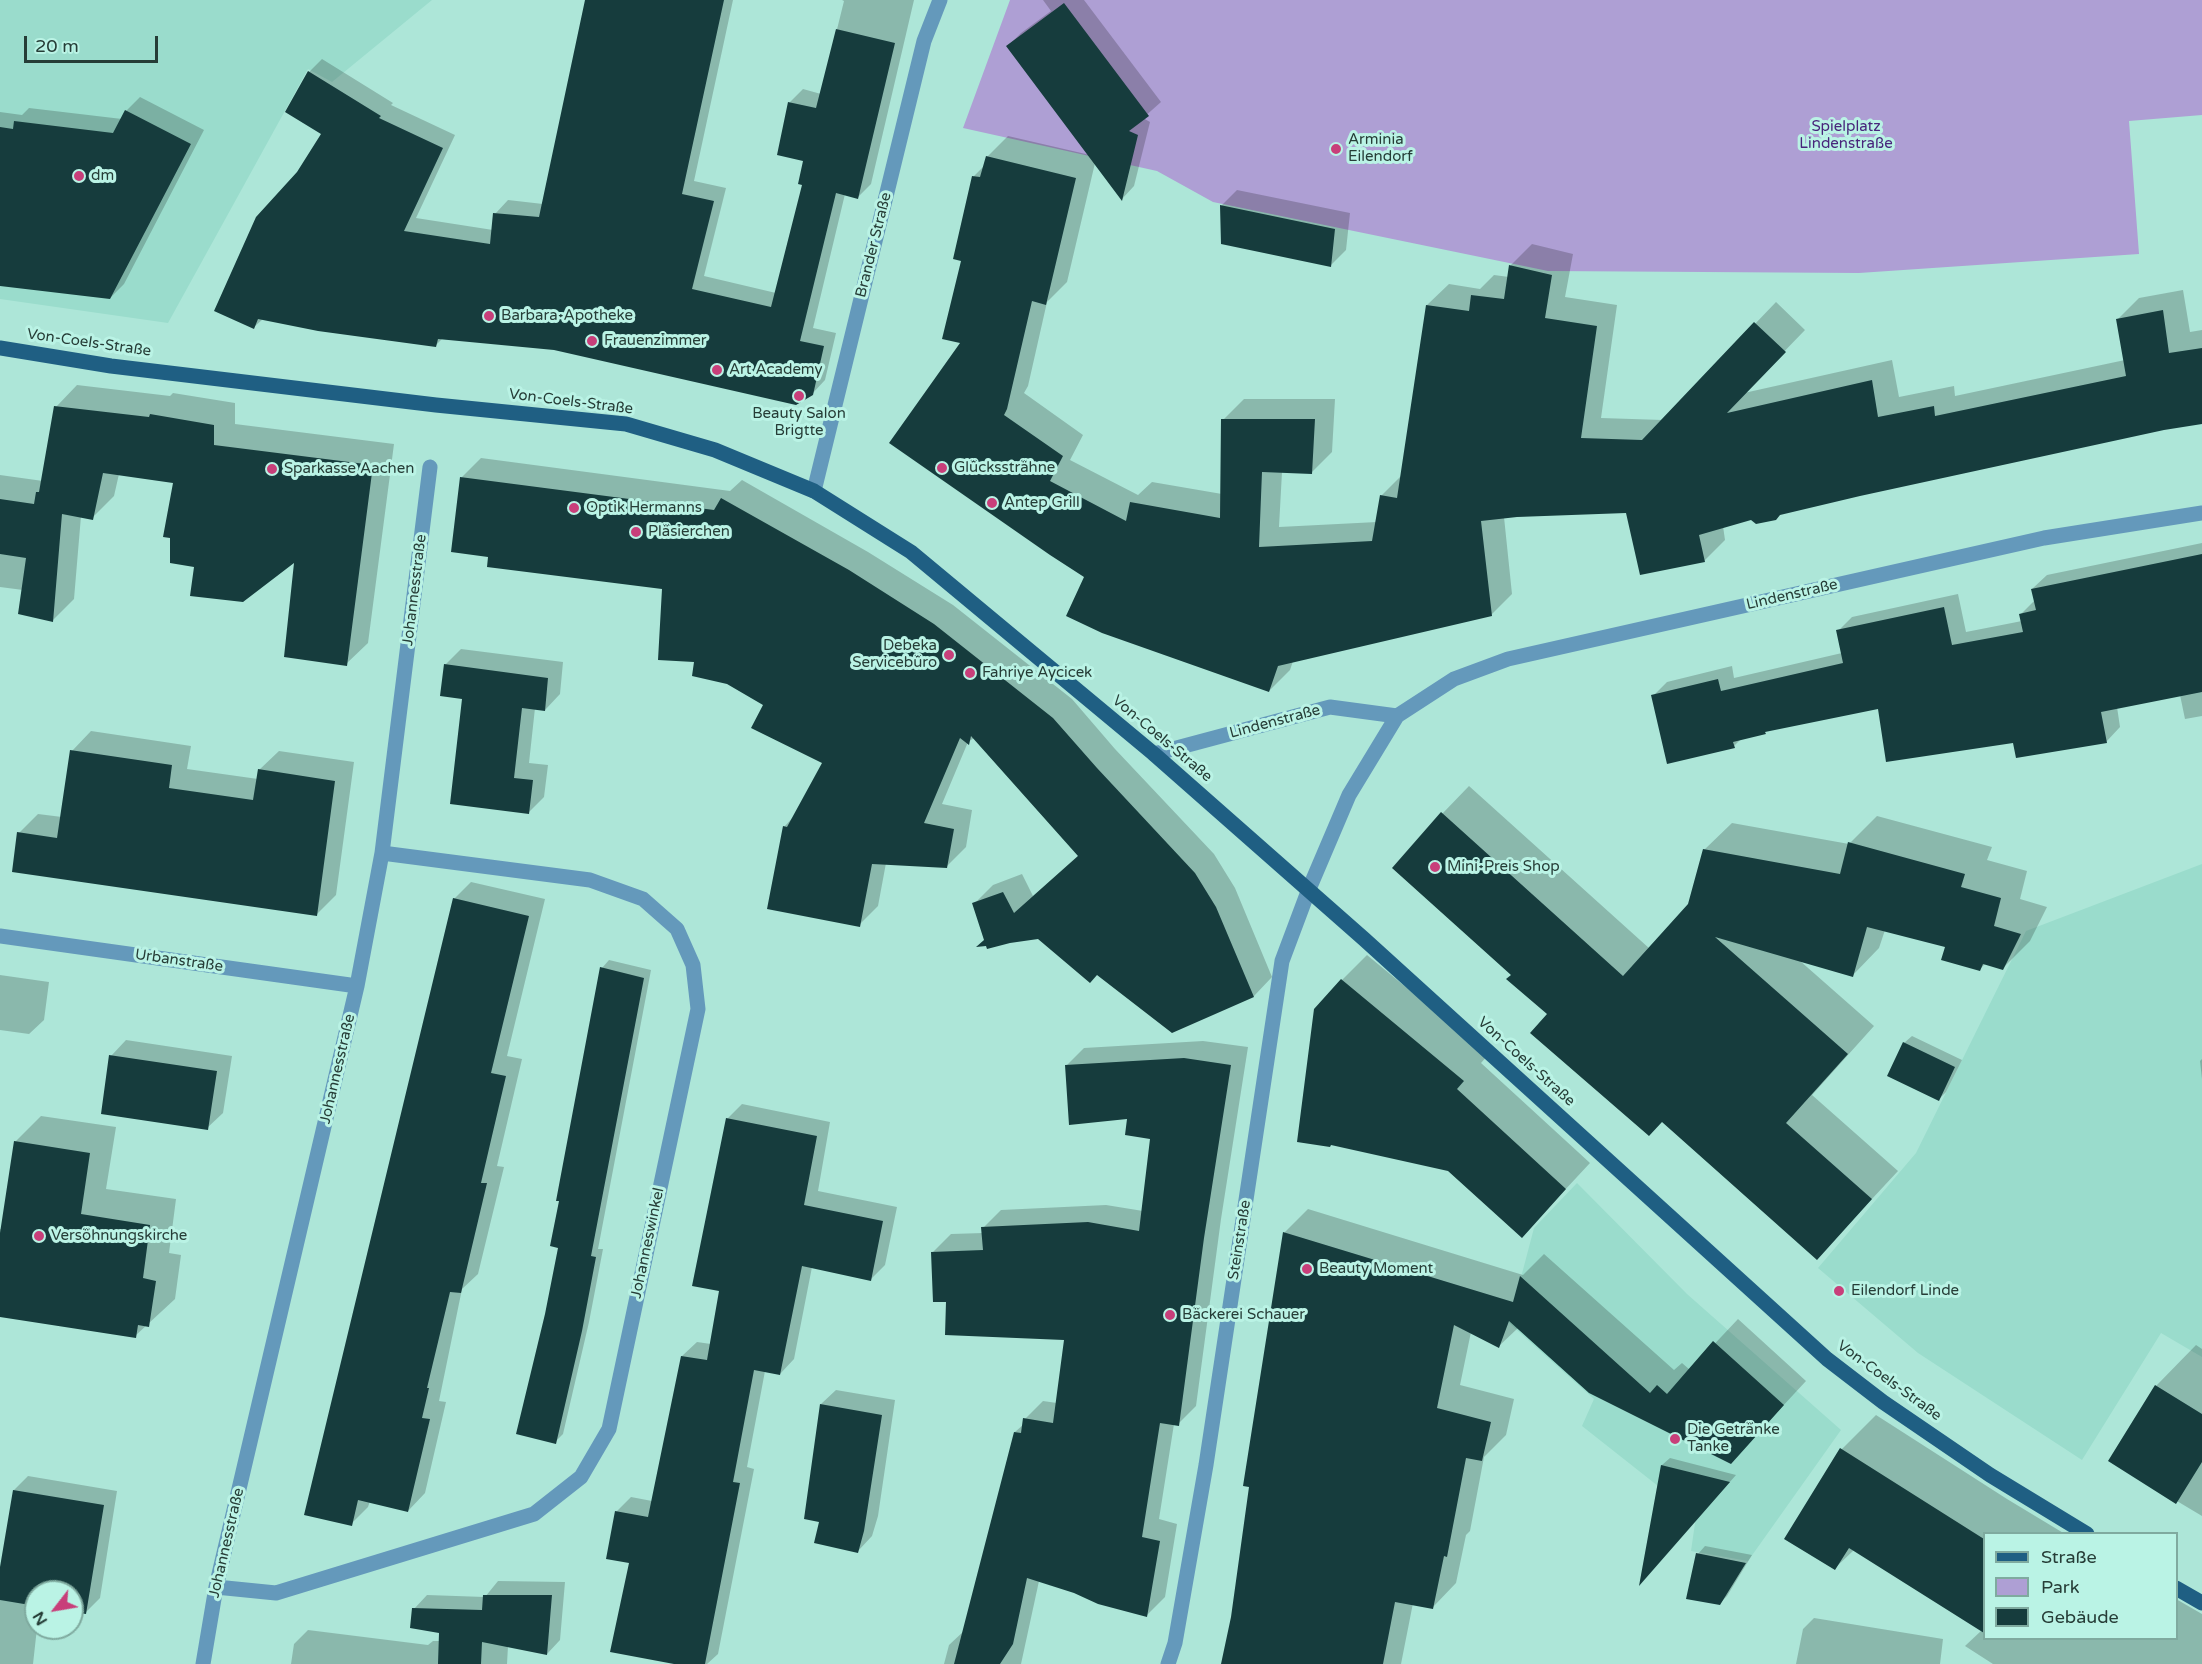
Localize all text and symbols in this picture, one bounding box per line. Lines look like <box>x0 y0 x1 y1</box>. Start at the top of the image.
scale bar <box>27 24 160 62</box>
text: 20 m <box>35 35 79 57</box>
park label: Spielplatz Lindenstraße <box>1799 118 1893 153</box>
place label: Arminia Eilendorf <box>1348 131 1413 166</box>
marker: Arminia Eilendorf <box>1329 142 1343 156</box>
place label: dm <box>91 167 114 185</box>
marker: dm <box>72 169 86 183</box>
street label: Brander Straße <box>852 191 896 299</box>
place label: Barbara-Apotheke <box>501 307 633 325</box>
marker: Barbara-Apotheke <box>482 309 496 323</box>
street label: Von-Coels-Straße <box>26 325 152 361</box>
place label: Frauenzimmer <box>604 332 707 350</box>
marker: Frauenzimmer <box>585 334 599 348</box>
place label: Art Academy <box>729 361 823 379</box>
marker: Art Academy <box>710 363 724 377</box>
street label: Von-Coels-Straße <box>508 385 634 419</box>
marker: Beauty Salon Brigtte <box>792 389 806 403</box>
place label: Beauty Salon Brigtte <box>752 405 846 440</box>
place label: Glückssträhne <box>954 459 1055 477</box>
place label: Sparkasse Aachen <box>284 460 414 478</box>
marker: Glückssträhne <box>935 461 949 475</box>
marker: Sparkasse Aachen <box>265 462 279 476</box>
place label: Antep Grill <box>1004 494 1080 512</box>
marker: Antep Grill <box>985 496 999 510</box>
place label: Optik Hermanns <box>586 499 702 517</box>
marker: Optik Hermanns <box>567 501 581 515</box>
place label: Pläsierchen <box>648 523 730 541</box>
marker: Pläsierchen <box>629 525 643 539</box>
street label: Johannesstraße <box>399 533 431 647</box>
street label: Lindenstraße <box>1745 576 1839 614</box>
place label: Debeka Servicebüro <box>852 637 937 672</box>
marker: Debeka Servicebüro <box>942 648 956 662</box>
place label: Fahriye Aycicek <box>982 664 1092 682</box>
marker: Fahriye Aycicek <box>963 666 977 680</box>
street label: Von-Coels-Straße <box>1108 692 1216 786</box>
street label: Lindenstraße <box>1228 701 1322 743</box>
place label: Mini-Preis Shop <box>1447 858 1560 876</box>
marker: Mini-Preis Shop <box>1428 860 1442 874</box>
street label: Urbanstraße <box>134 946 224 976</box>
street label: Johannesstraße <box>317 1012 359 1126</box>
street label: Von-Coels-Straße <box>1474 1014 1578 1110</box>
street label: Johanneswinkel <box>627 1186 669 1300</box>
street label: Steinstraße <box>1225 1199 1255 1281</box>
place label: Versöhnungskirche <box>51 1227 187 1245</box>
marker: Versöhnungskirche <box>32 1229 46 1243</box>
place label: Beauty Moment <box>1319 1260 1433 1278</box>
marker: Beauty Moment <box>1300 1262 1314 1276</box>
place label: Eilendorf Linde <box>1851 1282 1959 1300</box>
marker: Eilendorf Linde <box>1832 1284 1846 1298</box>
place label: Bäckerei Schauer <box>1182 1306 1305 1324</box>
marker: Bäckerei Schauer <box>1163 1308 1177 1322</box>
street label: Von-Coels-Straße <box>1833 1337 1945 1425</box>
place label: Die Getränke Tanke <box>1687 1421 1780 1456</box>
marker: Die Getränke Tanke <box>1668 1432 1682 1446</box>
street label: Johannesstraße <box>206 1486 248 1600</box>
legend <box>1983 1532 2178 1640</box>
text: Straße <box>2041 1546 2097 1568</box>
text: Park <box>2041 1576 2079 1598</box>
north arrow <box>24 1580 84 1640</box>
text: Gebäude <box>2041 1606 2119 1628</box>
text: N <box>28 1608 52 1629</box>

